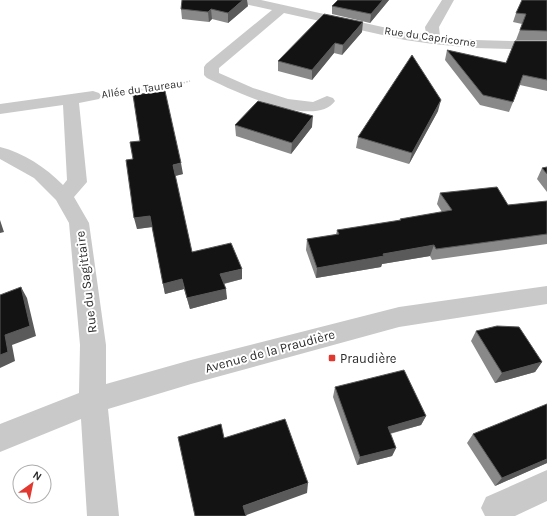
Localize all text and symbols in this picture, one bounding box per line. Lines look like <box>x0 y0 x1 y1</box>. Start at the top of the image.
street label: Rue du Capricorne <box>384 24 477 50</box>
street label: Allée du Taureau <box>101 77 183 101</box>
street label: Rue du Sagittaire <box>72 230 100 334</box>
street label: Avenue de la Praudière <box>203 326 337 376</box>
place label: Praudière <box>340 351 397 366</box>
marker: Praudière <box>327 353 337 363</box>
north arrow <box>12 464 52 504</box>
text: N <box>30 468 44 484</box>

